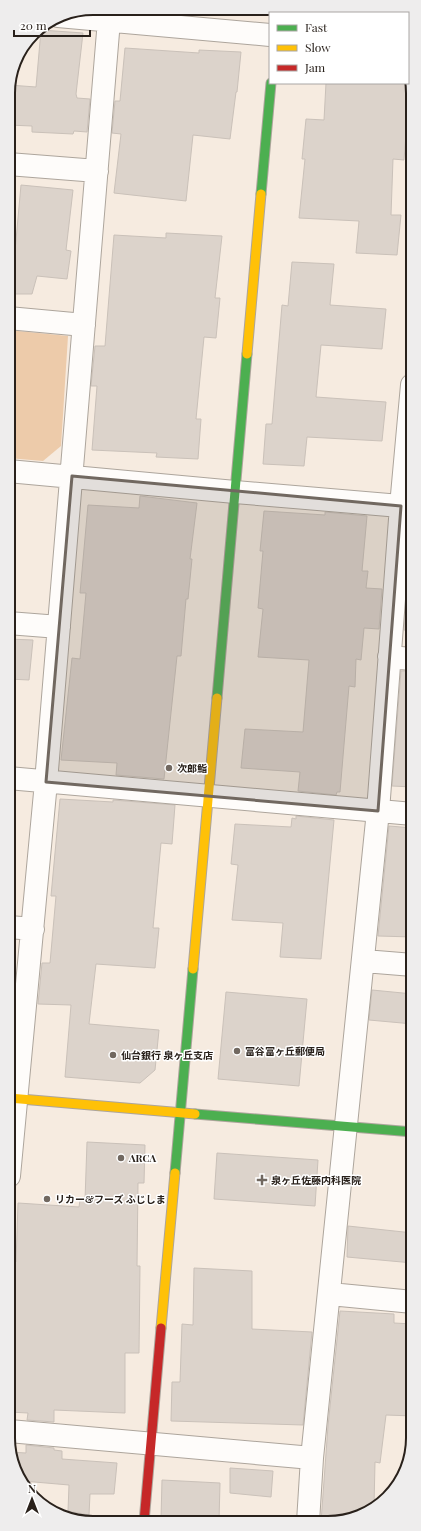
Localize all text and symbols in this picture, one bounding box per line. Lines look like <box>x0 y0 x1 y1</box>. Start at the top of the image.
scale bar <box>14 12 90 38</box>
legend <box>269 12 409 84</box>
text: 20 m <box>20 17 47 33</box>
text: Fast <box>305 19 328 35</box>
text: Slow <box>305 39 331 55</box>
text: Jam <box>304 59 326 75</box>
place label: 次郎鮨 <box>177 761 207 775</box>
marker: 次郎鮨 <box>164 763 174 773</box>
place label: 富谷富ヶ丘郵便局 <box>245 1044 325 1058</box>
marker: 富谷富ヶ丘郵便局 <box>232 1046 242 1056</box>
place label: 仙台銀行 泉ヶ丘支店 <box>121 1048 213 1062</box>
marker: 仙台銀行 泉ヶ丘支店 <box>108 1050 118 1060</box>
place label: ARCA <box>128 1151 156 1165</box>
marker: ARCA <box>116 1153 126 1163</box>
place label: 泉ヶ丘佐藤内科医院 <box>271 1173 361 1187</box>
marker: 泉ヶ丘佐藤内科医院 <box>256 1174 268 1186</box>
place label: リカー&フーズ ふじしま <box>55 1192 166 1206</box>
marker: リカー&フーズ ふじしま <box>42 1194 52 1204</box>
north arrow <box>12 1479 52 1519</box>
text: N <box>28 1481 36 1496</box>

